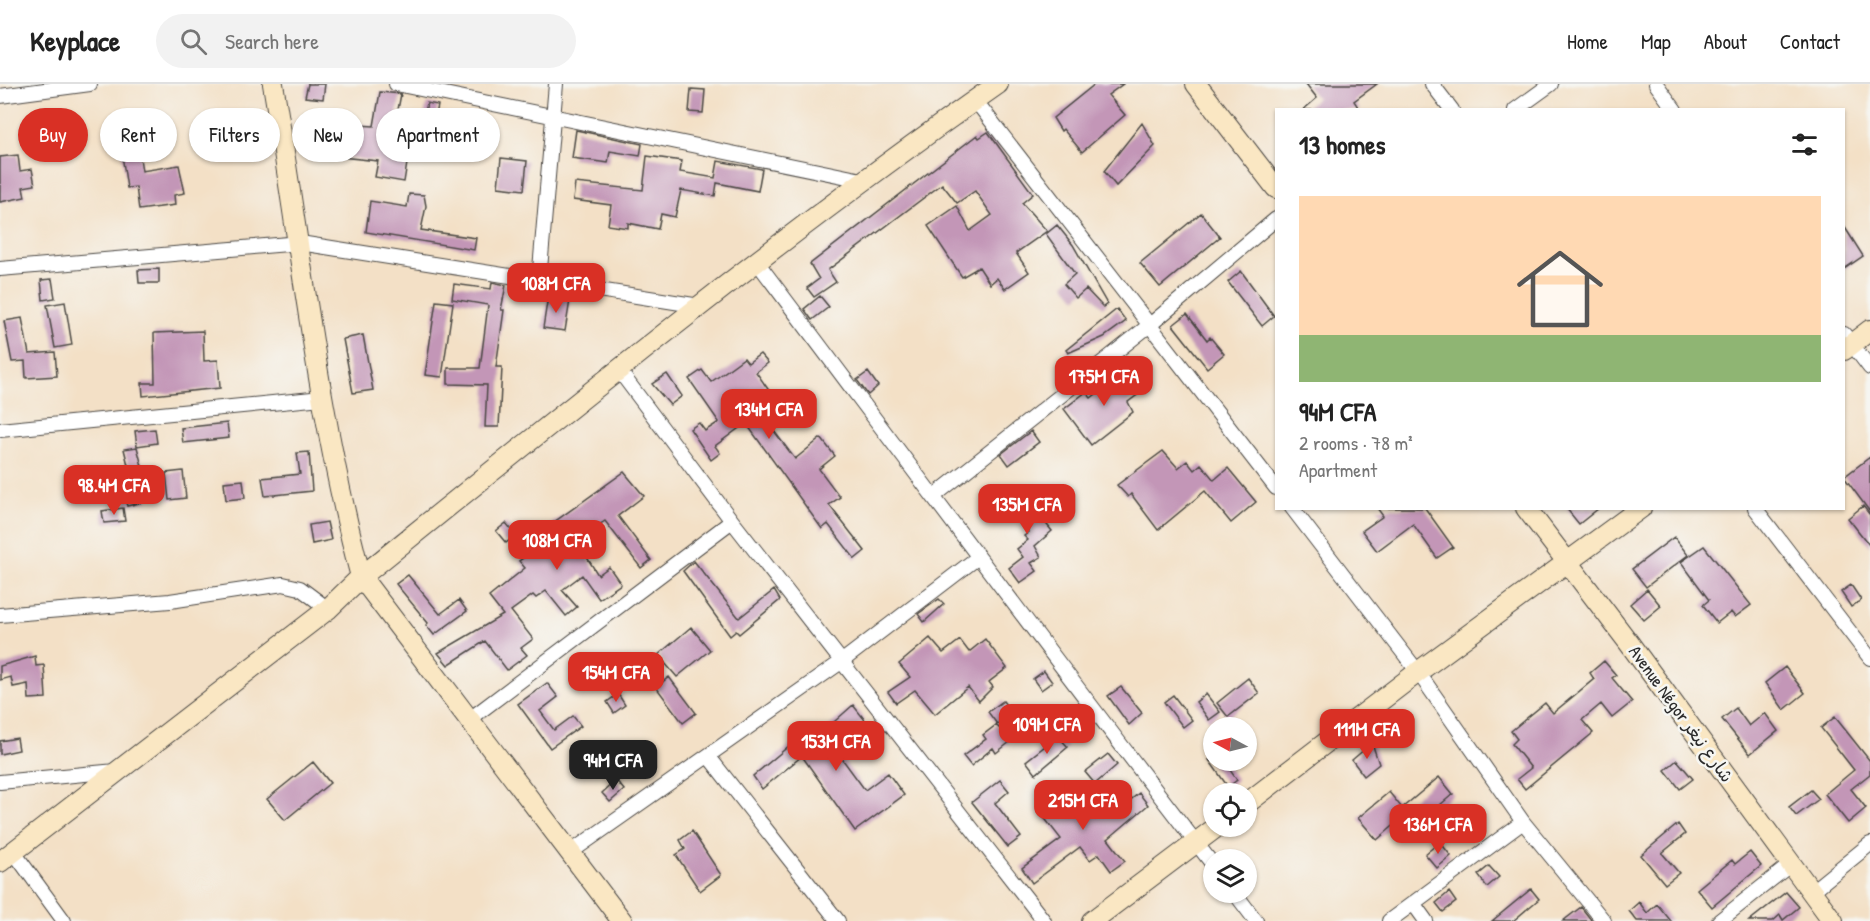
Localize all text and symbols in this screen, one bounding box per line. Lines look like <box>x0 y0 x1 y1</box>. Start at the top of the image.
search box <box>156 14 576 68</box>
text: Keyplace <box>30 22 120 60</box>
icon: search <box>177 25 210 58</box>
text: Search here <box>225 26 319 56</box>
text: Home <box>1567 27 1608 56</box>
text: Map <box>1641 27 1671 56</box>
text: About <box>1704 27 1747 56</box>
text: Contact <box>1780 27 1840 56</box>
chip: Buy <box>18 108 88 162</box>
chip: Rent <box>100 108 177 162</box>
chip: Filters <box>189 108 280 162</box>
chip: New <box>292 108 364 162</box>
chip: Apartment <box>376 108 500 162</box>
text: 13 homes <box>1299 127 1386 162</box>
icon: filters <box>1788 128 1821 161</box>
icon: home <box>1506 235 1614 343</box>
pin: 108M CFA <box>494 263 618 314</box>
text: 108M CFA <box>521 269 591 296</box>
pin: 175M CFA <box>1042 356 1166 407</box>
text: 175M CFA <box>1069 362 1139 389</box>
pin: 134M CFA <box>707 389 831 440</box>
text: 94M CFA <box>1299 394 1376 429</box>
text: 134M CFA <box>735 395 803 422</box>
text: 2 rooms · 78 m² <box>1299 429 1413 456</box>
text: Apartment <box>1299 456 1377 483</box>
pin: 98.4M CFA <box>45 465 183 516</box>
text: 98.4M CFA <box>78 471 150 498</box>
pin: 135M CFA <box>965 484 1089 535</box>
text: 135M CFA <box>992 490 1062 517</box>
pin: 108M CFA <box>495 520 619 571</box>
text: 108M CFA <box>522 526 592 553</box>
street label: Avenue Négor شارع نيغر <box>1623 640 1740 787</box>
pin: 154M CFA <box>554 652 678 703</box>
text: 154M CFA <box>582 658 650 685</box>
pin: 109M CFA <box>985 704 1109 755</box>
pin: 111M CFA <box>1305 709 1429 760</box>
text: 109M CFA <box>1013 710 1081 737</box>
text: 111M CFA <box>1334 715 1400 742</box>
north arrow <box>1203 717 1257 771</box>
map controls <box>1203 717 1257 903</box>
pin: 153M CFA <box>774 721 898 772</box>
text: 153M CFA <box>801 727 871 754</box>
pin: 94M CFA <box>558 740 668 791</box>
text: 94M CFA <box>583 746 643 773</box>
pin: 215M CFA <box>1021 780 1145 831</box>
button: locate <box>1203 783 1257 837</box>
text: 215M CFA <box>1048 786 1118 813</box>
pin: 136M CFA <box>1376 804 1500 855</box>
text: 136M CFA <box>1404 810 1472 837</box>
button: layers <box>1203 849 1257 903</box>

